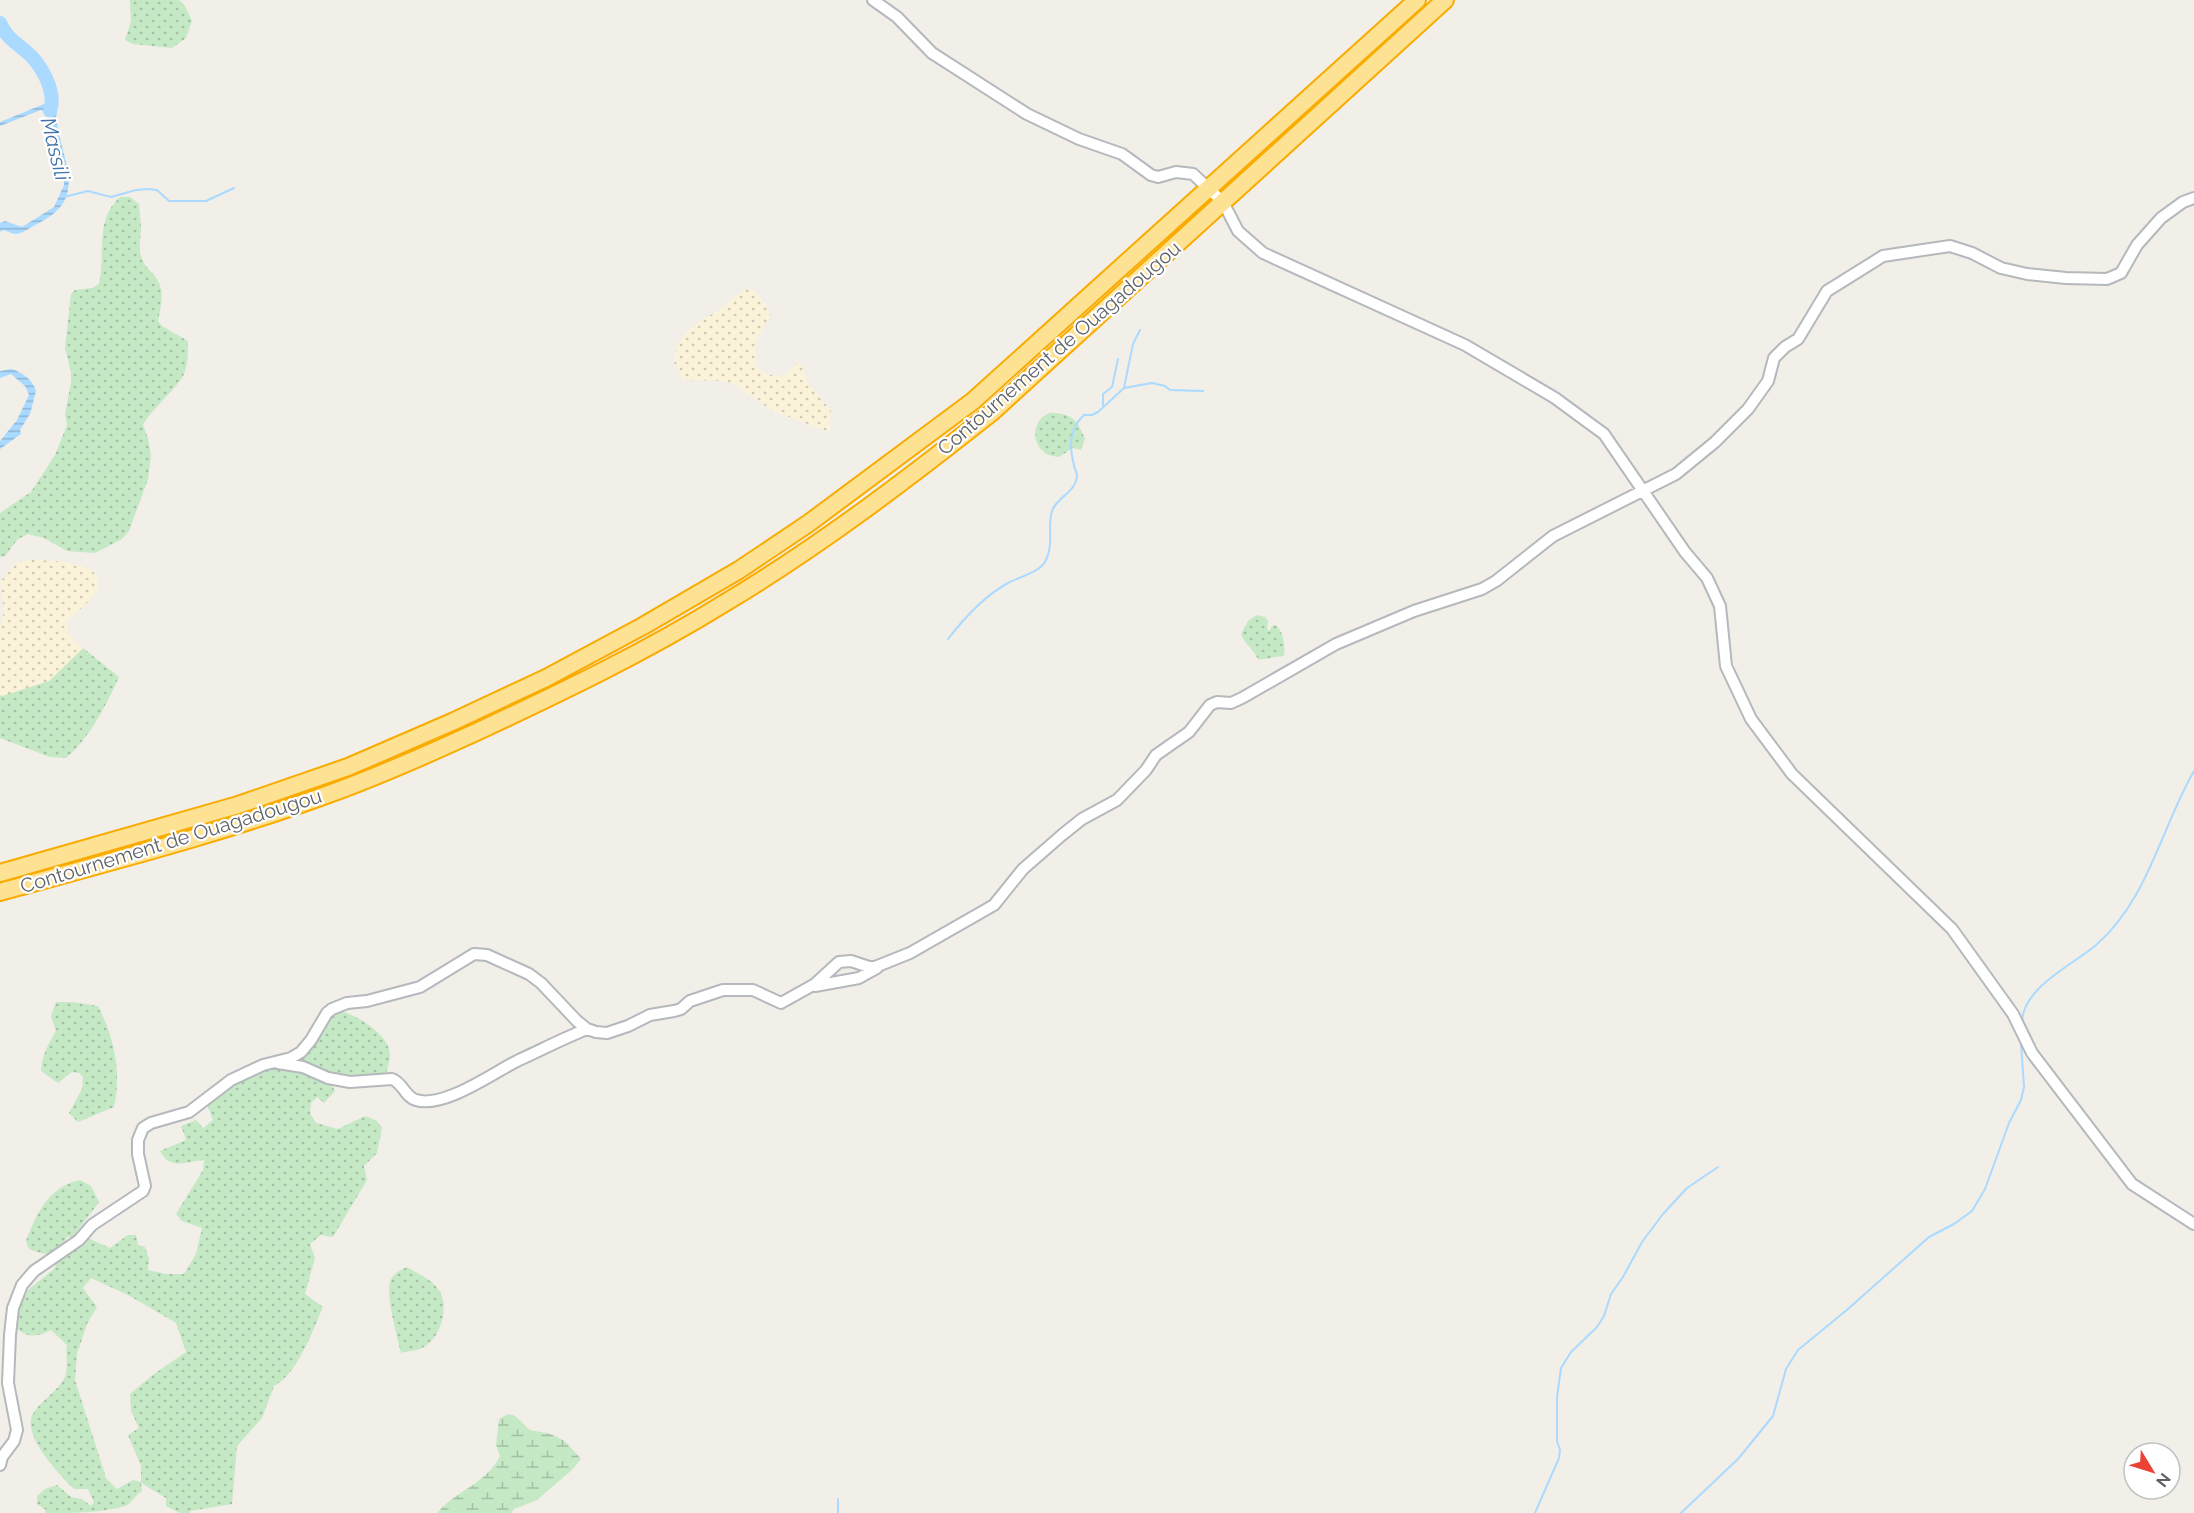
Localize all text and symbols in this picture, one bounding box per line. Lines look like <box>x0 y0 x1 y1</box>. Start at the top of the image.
water label: Massili <box>36 115 76 184</box>
street label: Contournement de Ouagadougou <box>933 236 1185 460</box>
street label: Contournement de Ouagadougou <box>17 784 325 898</box>
north arrow <box>2122 1441 2182 1501</box>
text: N <box>2152 1469 2175 1491</box>

